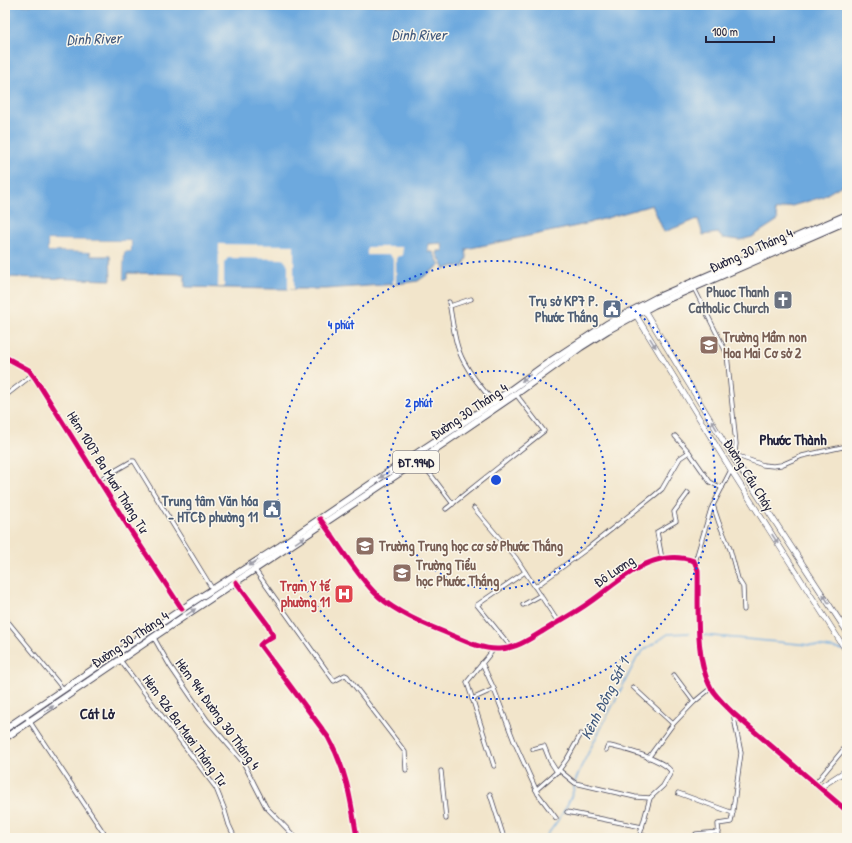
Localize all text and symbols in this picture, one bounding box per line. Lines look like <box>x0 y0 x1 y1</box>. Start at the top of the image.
scale bar <box>706 18 774 44</box>
text: 100 m <box>712 23 738 40</box>
water label: Dinh River <box>392 24 449 45</box>
water label: Dinh River <box>66 27 124 50</box>
street label: Đường 30 Tháng 4 <box>706 223 796 277</box>
place label: Phuoc Thanh Catholic Church <box>688 282 769 317</box>
church icon: Phuoc Thanh Catholic Church <box>772 289 794 311</box>
place label: Trụ sở KP7 P. Phước Thắng <box>528 291 598 328</box>
public building icon: Trụ sở KP7 P. Phước Thắng <box>601 298 623 320</box>
text: 4 phút <box>328 316 355 334</box>
place label: Trường Mầm non Hoa Mai Cơ sở 2 <box>722 327 807 362</box>
school or university icon: Trường Mầm non Hoa Mai Cơ sở 2 <box>698 334 720 356</box>
one-way arrow <box>650 337 657 349</box>
one-way arrow <box>521 374 532 382</box>
street label: Đường 30 Tháng 4 <box>426 378 512 444</box>
text: 2 phút <box>405 394 434 412</box>
street label: Hẻm 1007 Ba Mươi Tháng Tư <box>62 407 154 538</box>
one-way arrow <box>711 419 718 431</box>
district label: Phước Thành <box>759 429 827 450</box>
street label: Đường Cầu Cháy <box>719 435 779 515</box>
road number: ĐT.994D <box>393 451 439 473</box>
one-way arrow <box>379 471 389 479</box>
centre of rings <box>489 473 503 487</box>
place label: Trung tâm Văn hóa - HTCĐ phường 11 <box>161 491 259 528</box>
public building icon: Trung tâm Văn hóa - HTCĐ phường 11 <box>261 498 283 520</box>
one-way arrow <box>771 533 778 545</box>
school or university icon: Trường Trung học cơ sở Phước Thắng <box>354 535 376 557</box>
place label: Trường Trung học cơ sở Phước Thắng <box>378 536 563 557</box>
one-way arrow <box>294 537 305 544</box>
street label: Đô Lương <box>590 550 638 592</box>
place label: Trường Tiểu học Phước Thắng <box>415 555 499 592</box>
one-way arrow <box>248 559 258 567</box>
school or university icon: Trường Tiểu học Phước Thắng <box>391 562 413 584</box>
place label: Trạm Y tế phường 11 <box>279 576 331 613</box>
hospital icon: Trạm Y tế phường 11 <box>333 583 355 605</box>
one-way arrow <box>822 594 830 605</box>
street label: Đường 30 Tháng 4 <box>87 606 173 672</box>
one-way arrow <box>186 608 196 616</box>
water label: Kênh Đồng Sát 1 <box>575 652 635 743</box>
street label: Hẻm 944 Đường 30 Tháng 4 <box>171 654 265 774</box>
street label: Hẻm 926 Ba Mươi Tháng Tư <box>138 670 233 791</box>
district label: Cát Lở <box>80 703 116 724</box>
one-way arrow <box>44 705 54 713</box>

